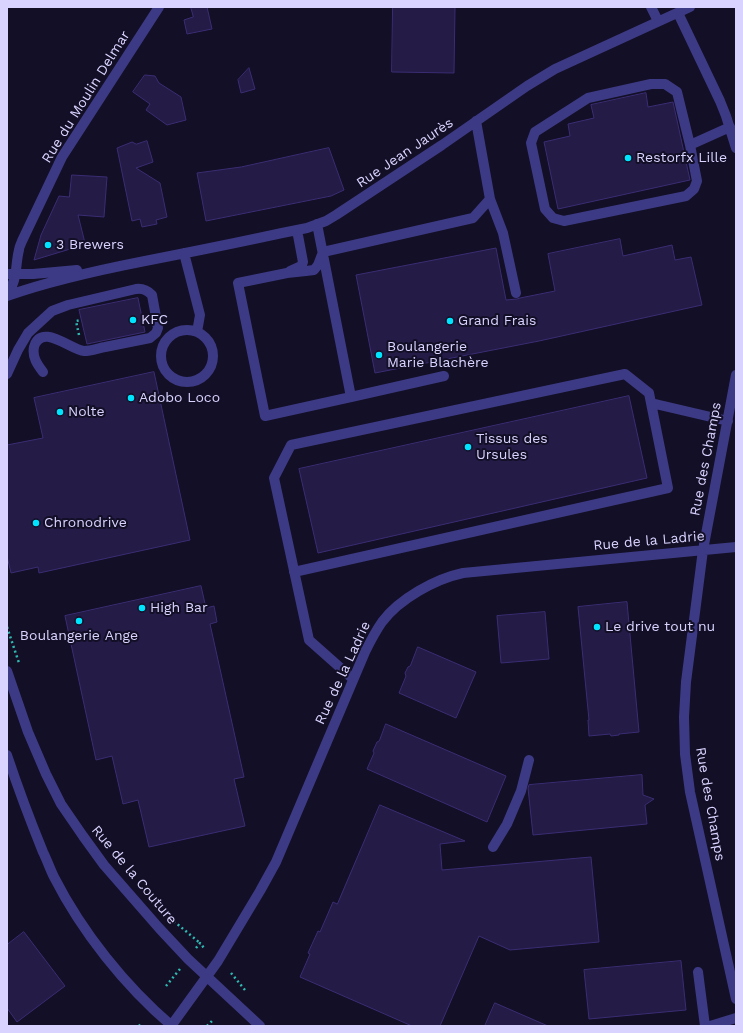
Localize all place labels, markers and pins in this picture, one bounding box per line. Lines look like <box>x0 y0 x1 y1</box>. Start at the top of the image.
place label: Restorfx Lille <box>636 150 727 166</box>
marker: Restorfx Lille <box>623 153 633 163</box>
place label: 3 Brewers <box>56 237 124 253</box>
marker: 3 Brewers <box>43 240 53 250</box>
place label: KFC <box>141 312 168 328</box>
place label: Grand Frais <box>458 313 536 329</box>
marker: KFC <box>128 315 138 325</box>
marker: Grand Frais <box>445 316 455 326</box>
place label: Boulangerie Marie Blachère <box>387 339 489 372</box>
marker: Boulangerie Marie Blachère <box>374 350 384 360</box>
place label: Adobo Loco <box>139 390 220 406</box>
marker: Adobo Loco <box>126 393 136 403</box>
place label: Nolte <box>68 404 105 420</box>
marker: Nolte <box>55 407 65 417</box>
place label: Tissus des Ursules <box>476 431 548 464</box>
marker: Tissus des Ursules <box>463 442 473 452</box>
place label: Chronodrive <box>44 515 127 531</box>
marker: Chronodrive <box>31 518 41 528</box>
place label: High Bar <box>150 600 208 616</box>
marker: High Bar <box>137 603 147 613</box>
marker: Boulangerie Ange <box>74 616 84 626</box>
place label: Le drive tout nu <box>605 619 715 635</box>
marker: Le drive tout nu <box>592 622 602 632</box>
place label: Boulangerie Ange <box>20 628 138 644</box>

